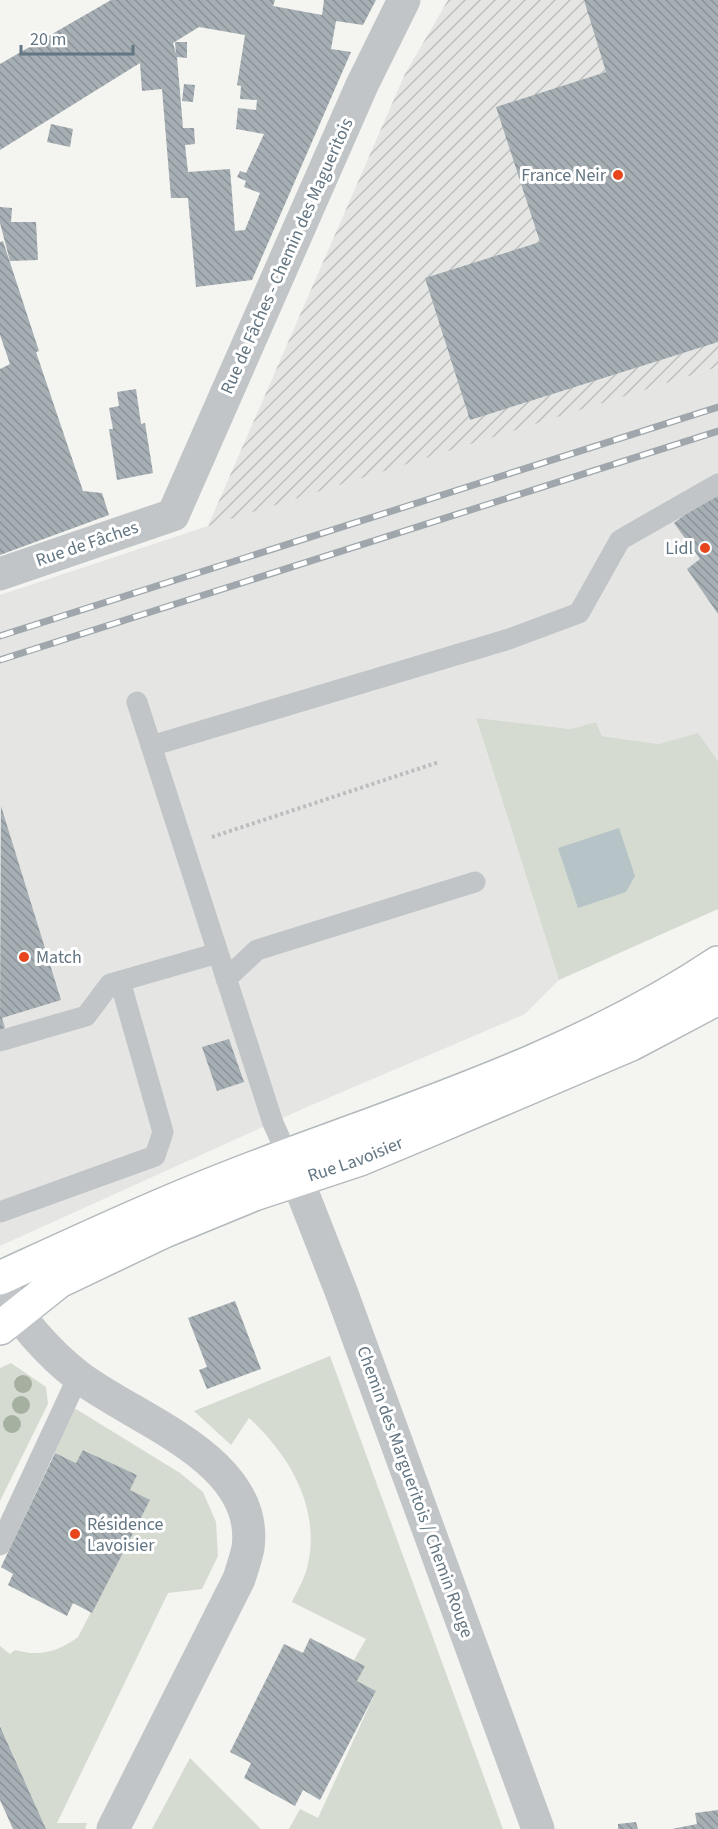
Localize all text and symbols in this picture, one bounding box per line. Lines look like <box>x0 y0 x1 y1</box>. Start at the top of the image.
scale bar <box>21 18 134 56</box>
text: 20 m <box>30 27 66 52</box>
street label: Rue de Fâches - Chemin des Magueritois <box>215 114 359 398</box>
place label: France Neir <box>521 163 607 188</box>
marker: France Neir <box>611 168 625 182</box>
street label: Rue de Fâches <box>32 515 142 573</box>
place label: Lidl <box>665 536 693 561</box>
marker: Lidl <box>698 541 712 555</box>
place label: Match <box>36 945 82 970</box>
marker: Match <box>17 950 31 964</box>
street label: Rue Lavoisier <box>304 1130 407 1188</box>
street label: Chemin des Margueritois / Chemin Rouge <box>350 1343 480 1641</box>
place label: Résidence Lavoisier <box>87 1512 164 1558</box>
marker: Résidence Lavoisier <box>68 1527 82 1541</box>

